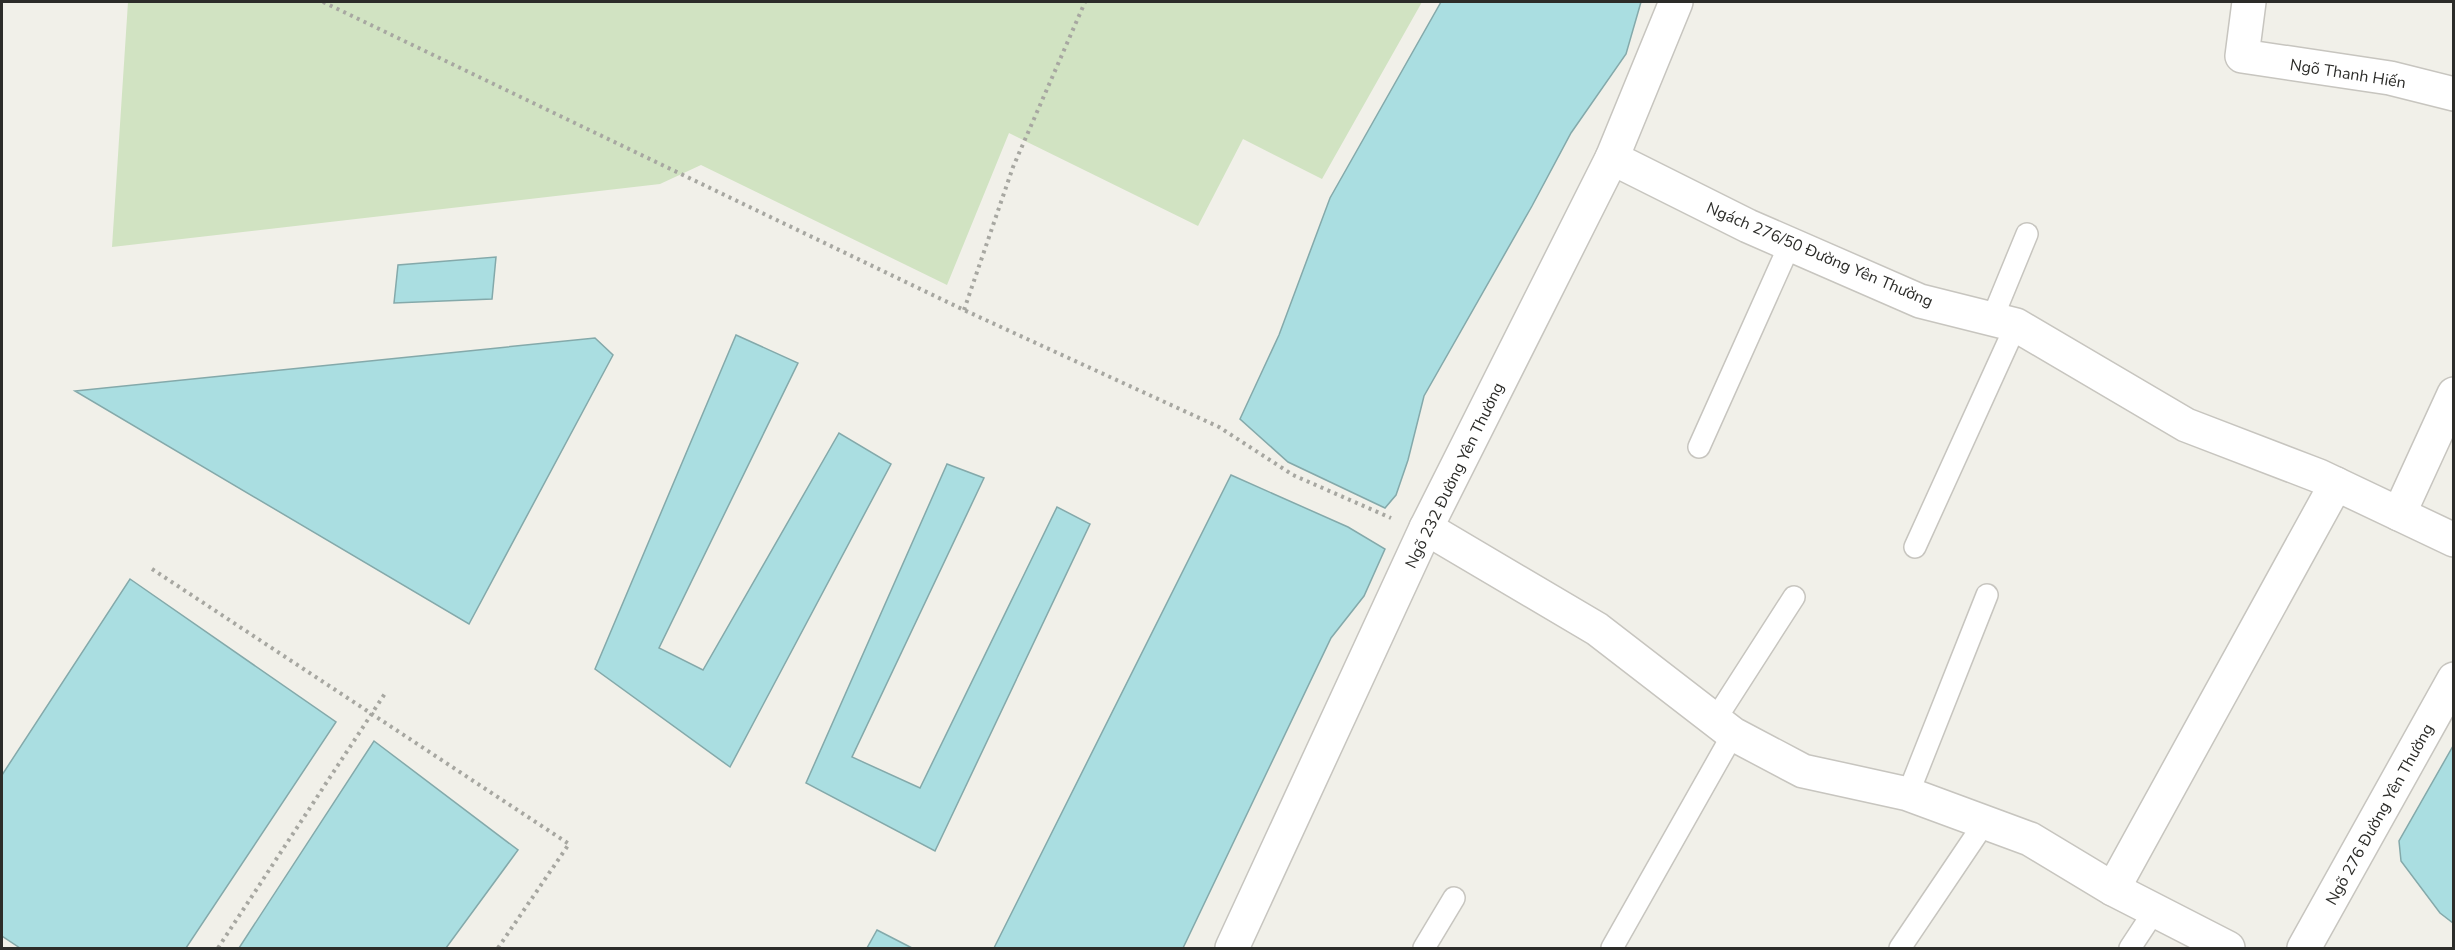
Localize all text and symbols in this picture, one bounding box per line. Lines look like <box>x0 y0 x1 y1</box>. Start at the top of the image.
street label: Ngõ Thanh Hiến <box>2288 54 2407 94</box>
street label: Ngách 276/50 Đường Yên Thường <box>1703 197 1936 313</box>
street label: Ngõ 232 Đường Yên Thường <box>1400 379 1510 572</box>
street label: Ngõ 276 Đường Yên Thường <box>2321 720 2439 909</box>

